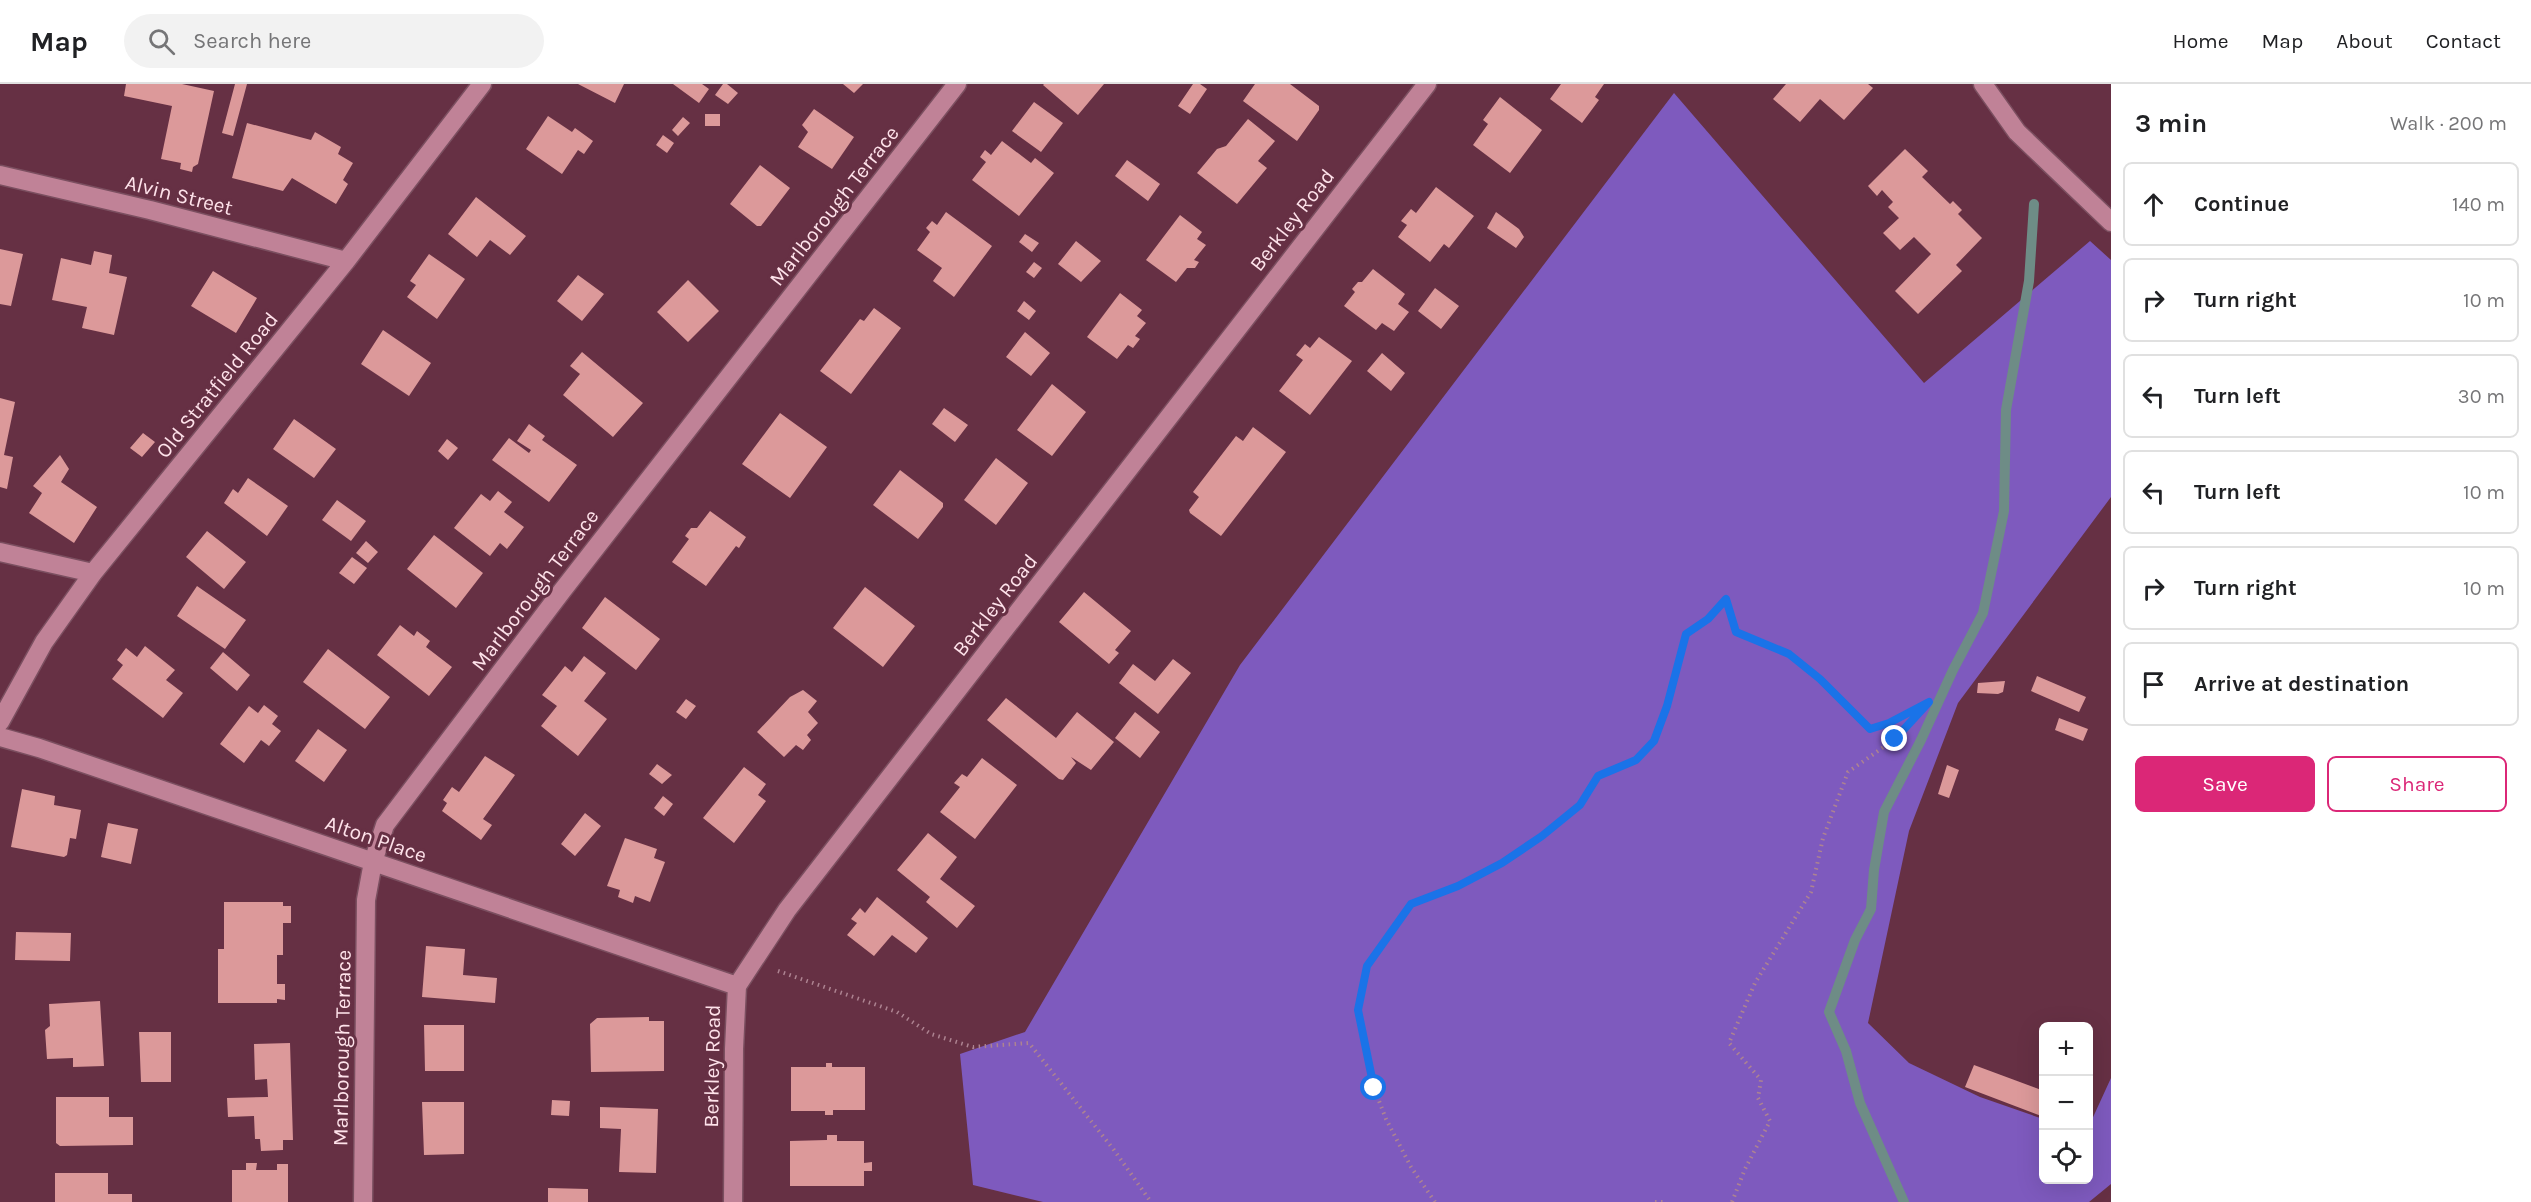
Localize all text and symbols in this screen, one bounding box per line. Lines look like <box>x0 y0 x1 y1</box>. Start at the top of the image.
search box <box>124 14 544 68</box>
text: Map <box>30 25 88 58</box>
icon: search <box>145 25 178 58</box>
text: Search here <box>193 28 311 54</box>
text: Home <box>2173 29 2229 53</box>
text: Map <box>2262 29 2303 53</box>
text: About <box>2336 29 2393 53</box>
text: Contact <box>2426 29 2501 53</box>
text: 3 min <box>2135 108 2207 139</box>
text: Walk · 200 m <box>2390 112 2507 135</box>
street label: Marlborough Terrace <box>764 121 904 291</box>
street label: Berkley Road <box>1245 164 1339 276</box>
street label: Alvin Street <box>123 170 235 220</box>
icon: ahead <box>2137 188 2170 221</box>
text: Continue <box>2194 191 2289 217</box>
text: 140 m <box>2452 193 2505 216</box>
icon: right <box>2137 284 2170 317</box>
text: Turn right <box>2194 287 2297 313</box>
text: 10 m <box>2463 289 2505 312</box>
street label: Old Stratfield Road <box>151 307 283 463</box>
icon: left <box>2137 380 2170 413</box>
text: Turn left <box>2194 383 2281 409</box>
text: 30 m <box>2458 385 2505 408</box>
icon: left <box>2137 476 2170 509</box>
text: Turn left <box>2194 479 2281 505</box>
text: 10 m <box>2463 481 2505 504</box>
street label: Marlborough Terrace <box>466 504 604 676</box>
street label: Berkley Road <box>948 549 1042 661</box>
icon: right <box>2137 572 2170 605</box>
text: Turn right <box>2194 575 2297 601</box>
text: 10 m <box>2463 577 2505 600</box>
icon: arrive <box>2137 668 2170 701</box>
text: Arrive at destination <box>2194 671 2409 697</box>
route end <box>1881 725 1907 751</box>
button: Save <box>2135 756 2315 812</box>
button: Share <box>2327 756 2507 812</box>
street label: Alton Place <box>322 810 430 868</box>
street label: Marlborough Terrace <box>328 950 356 1146</box>
street label: Berkley Road <box>699 1004 725 1128</box>
map controls <box>2039 1022 2093 1184</box>
button: + <box>2039 1022 2093 1076</box>
route start <box>1360 1074 1386 1100</box>
button: − <box>2039 1076 2093 1130</box>
button: locate <box>2039 1130 2093 1184</box>

